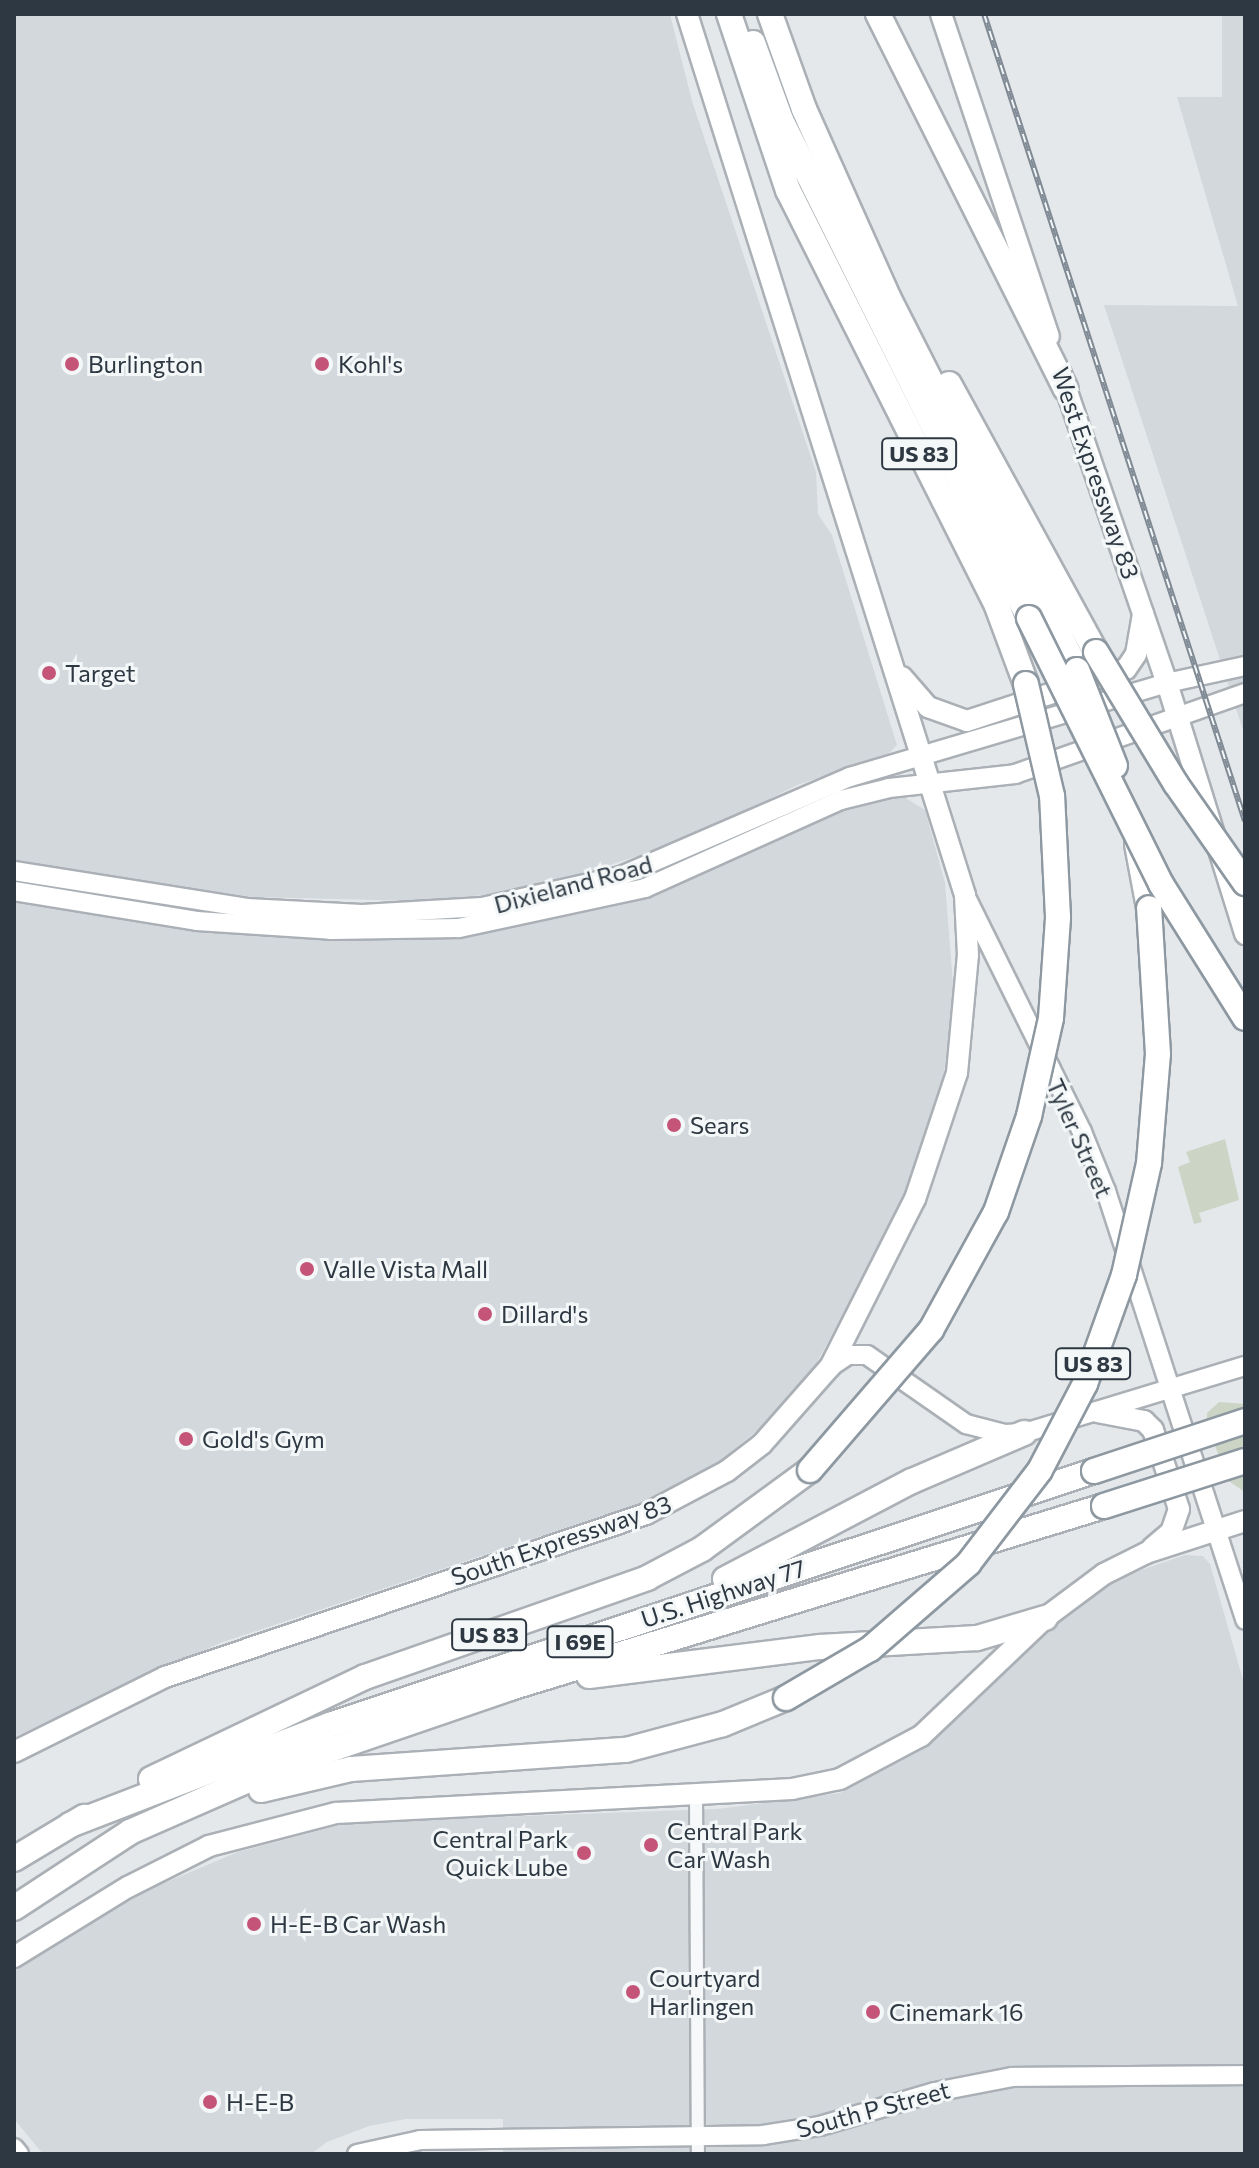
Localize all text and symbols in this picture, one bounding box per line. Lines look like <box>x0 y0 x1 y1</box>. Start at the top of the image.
place label: Burlington <box>88 350 203 378</box>
place label: Kohl's <box>338 350 403 378</box>
marker: Burlington <box>63 355 81 373</box>
marker: Kohl's <box>313 355 331 373</box>
street label: West Expressway 83 <box>1046 363 1146 583</box>
road number: US 83 <box>881 436 957 472</box>
place label: Target <box>65 659 136 687</box>
marker: Target <box>40 664 58 682</box>
street label: Dixieland Road <box>491 849 655 919</box>
street label: Tyler Street <box>1041 1074 1119 1202</box>
place label: Sears <box>690 1111 749 1139</box>
marker: Sears <box>665 1116 683 1134</box>
place label: Valle Vista Mall <box>323 1255 488 1283</box>
marker: Valle Vista Mall <box>298 1260 316 1278</box>
place label: Dillard's <box>501 1300 588 1328</box>
marker: Dillard's <box>476 1305 494 1323</box>
road number: US 83 <box>1055 1346 1131 1382</box>
place label: Gold's Gym <box>202 1425 325 1453</box>
marker: Gold's Gym <box>177 1430 195 1448</box>
street label: South Expressway 83 <box>447 1489 675 1591</box>
street label: U.S. Highway 77 <box>637 1553 809 1633</box>
road number: US 83 <box>451 1617 527 1653</box>
road number: I 69E <box>546 1624 614 1660</box>
place label: Central Park Car Wash <box>667 1817 802 1873</box>
place label: Central Park Quick Lube <box>433 1825 568 1881</box>
marker: Central Park Car Wash <box>642 1836 660 1854</box>
marker: Central Park Quick Lube <box>575 1844 593 1862</box>
place label: H-E-B Car Wash <box>270 1910 446 1938</box>
marker: H-E-B Car Wash <box>245 1915 263 1933</box>
place label: Courtyard Harlingen <box>649 1964 760 2020</box>
marker: Courtyard Harlingen <box>624 1983 642 2001</box>
place label: Cinemark 16 <box>889 1998 1024 2026</box>
marker: Cinemark 16 <box>864 2003 882 2021</box>
street label: South P Street <box>793 2075 953 2143</box>
place label: H-E-B <box>226 2088 294 2116</box>
marker: H-E-B <box>201 2093 219 2111</box>

